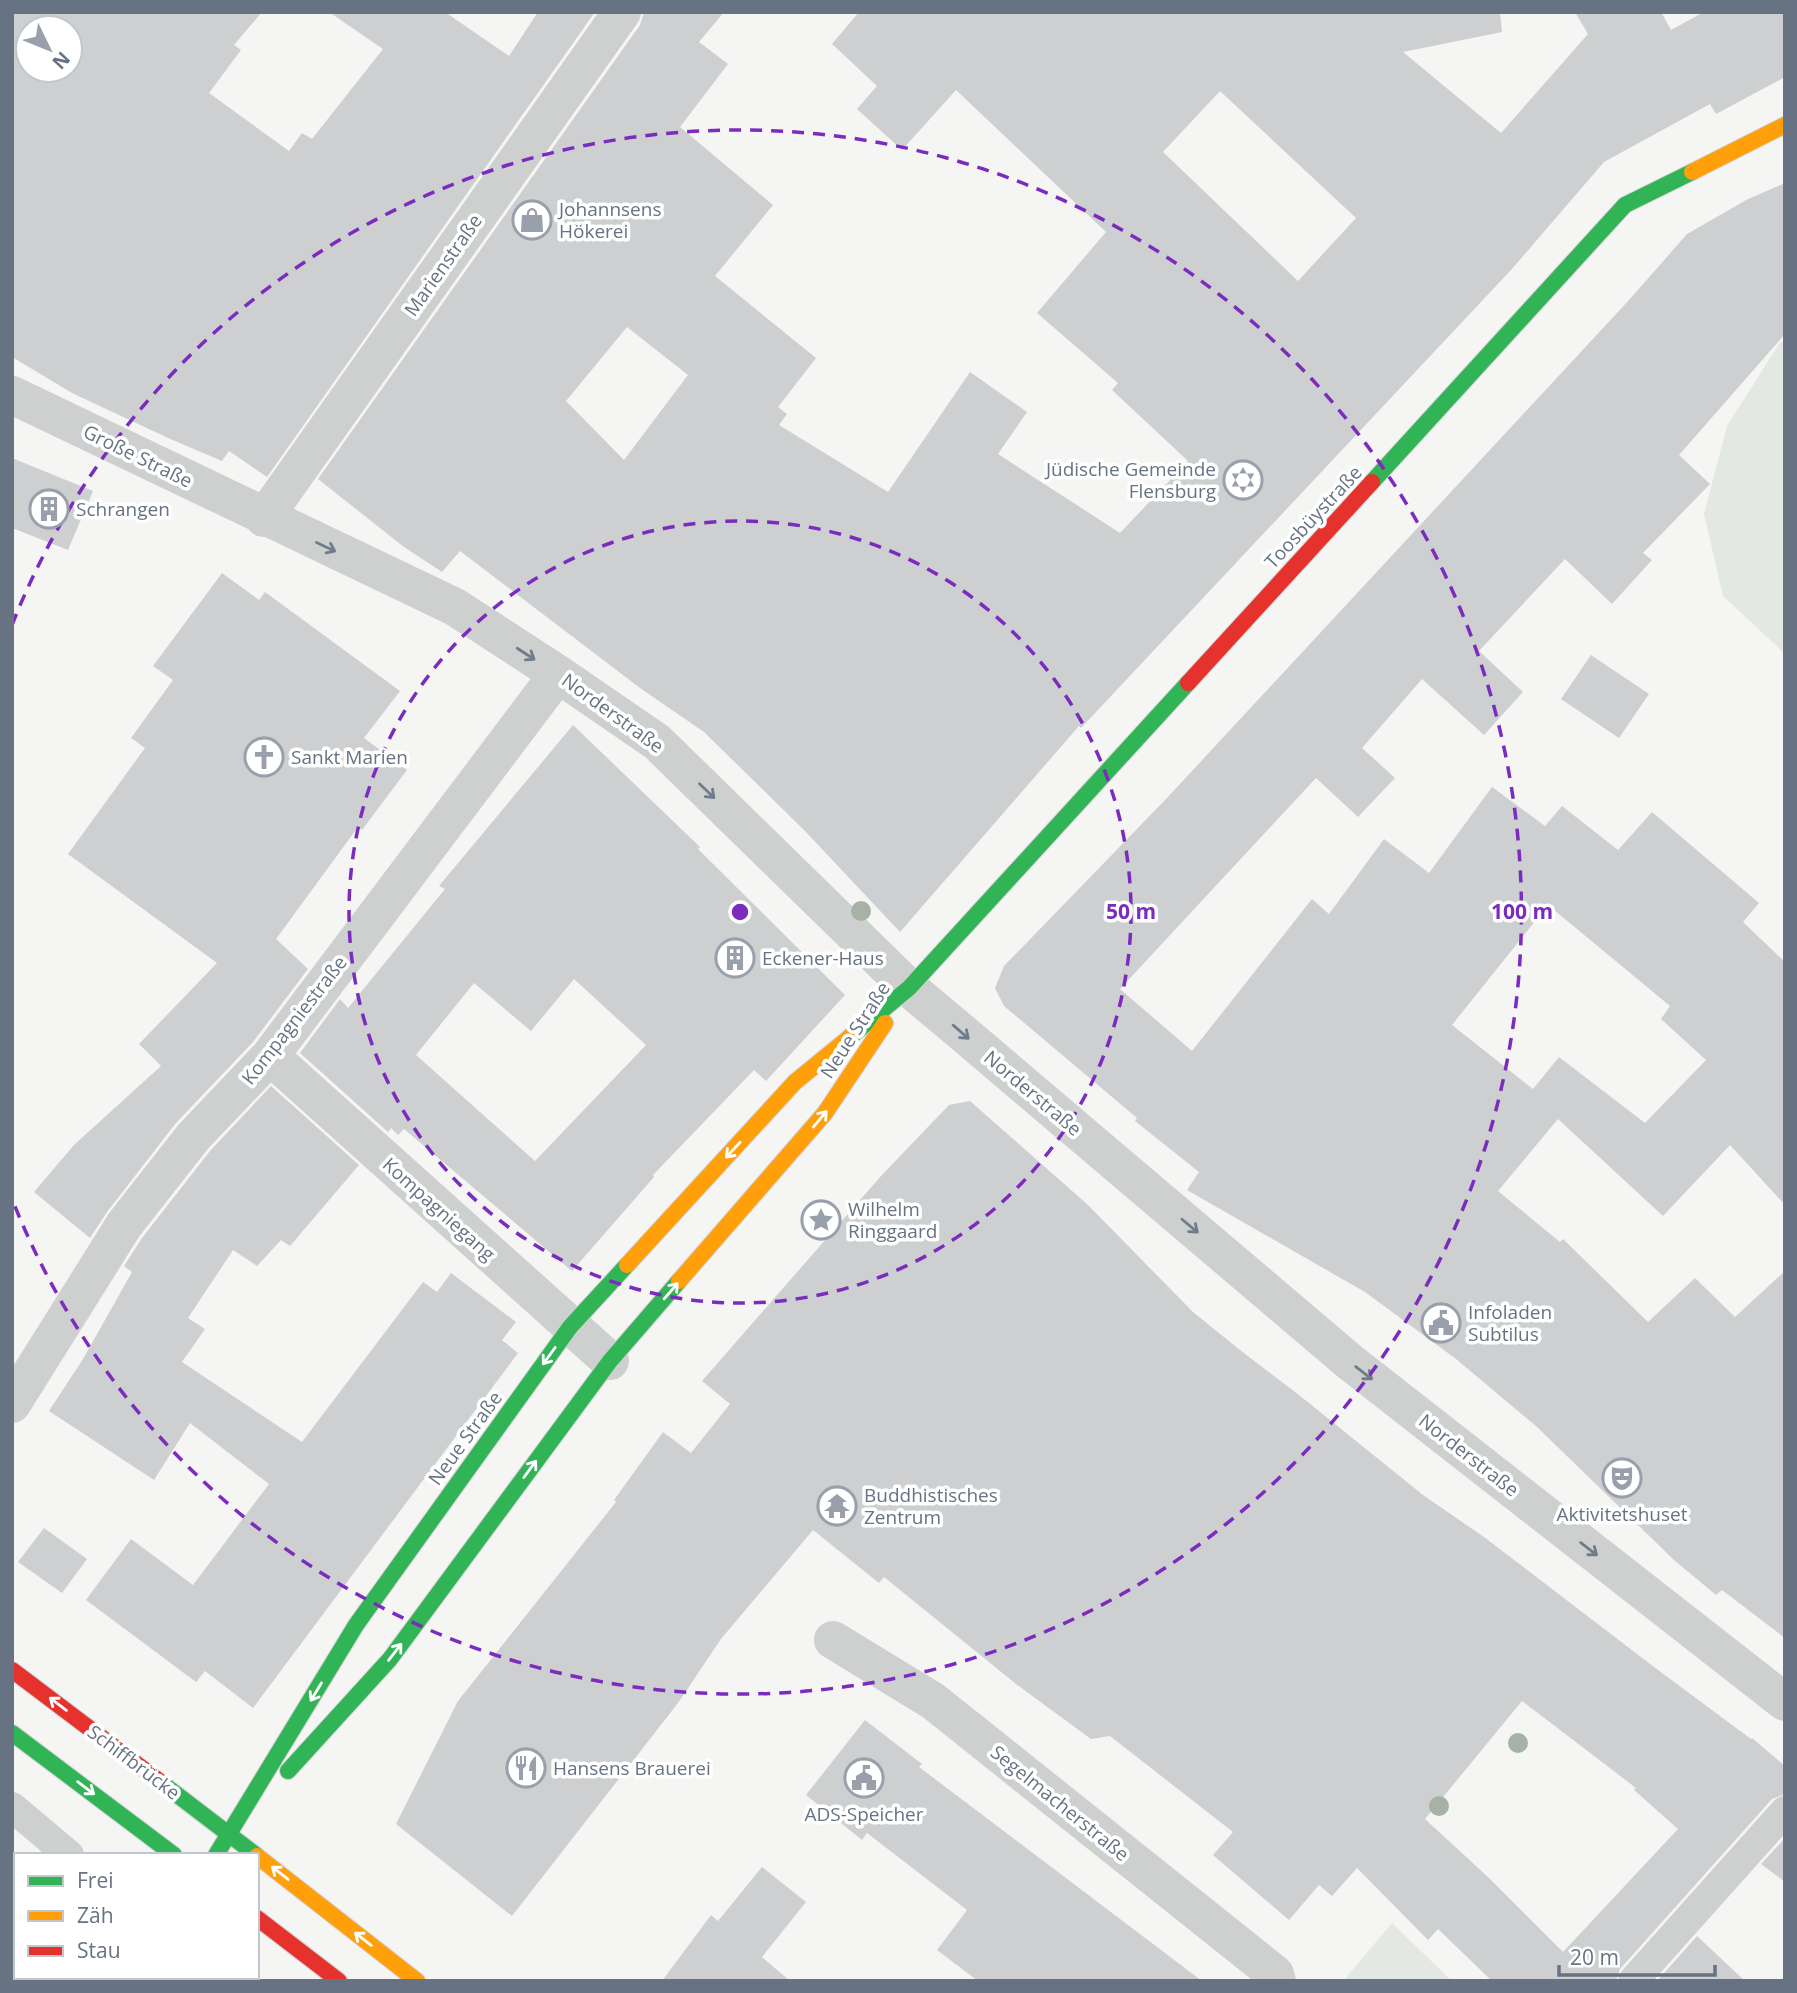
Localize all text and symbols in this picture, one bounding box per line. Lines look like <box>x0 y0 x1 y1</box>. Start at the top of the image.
north arrow <box>14 14 84 84</box>
text: N <box>47 46 76 75</box>
place label: Johannsens Hökerei <box>557 196 661 244</box>
shop icon: Johannsens Hökerei <box>511 199 553 241</box>
street label: Marienstraße <box>398 209 488 321</box>
street label: Große Straße <box>79 418 197 494</box>
place label: Jüdische Gemeinde Flensburg <box>1044 456 1216 504</box>
synagogue icon: Jüdische Gemeinde Flensburg <box>1222 459 1264 501</box>
street label: Toosbüystraße <box>1259 460 1367 574</box>
building icon: Schrangen <box>28 488 70 530</box>
place label: Schrangen <box>76 496 170 522</box>
one-way arrow <box>315 541 336 554</box>
one-way arrow <box>516 647 536 661</box>
street label: Norderstraße <box>557 667 669 759</box>
church icon: Sankt Marien <box>243 736 285 778</box>
place label: Sankt Marien <box>291 744 408 770</box>
one-way arrow <box>698 782 715 799</box>
text: 50 m <box>1106 897 1156 925</box>
text: 100 m <box>1491 897 1553 925</box>
centre of rings <box>728 900 752 924</box>
building icon: Eckener-Haus <box>714 937 756 979</box>
place label: Eckener-Haus <box>762 945 884 971</box>
street label: Kompagniestraße <box>235 950 353 1090</box>
street label: Neue Straße <box>814 977 896 1083</box>
one-way arrow <box>952 1024 970 1040</box>
street label: Norderstraße <box>979 1044 1087 1142</box>
one-way arrow <box>812 1110 828 1128</box>
one-way arrow <box>725 1141 741 1159</box>
street label: Kompagniegang <box>377 1151 501 1267</box>
place label: Wilhelm Ringgaard <box>848 1196 937 1244</box>
place icon: Wilhelm Ringgaard <box>800 1199 842 1241</box>
one-way arrow <box>1181 1219 1199 1234</box>
one-way arrow <box>663 1282 679 1300</box>
place label: Infoladen Subtilus <box>1468 1299 1552 1347</box>
public building icon: Infoladen Subtilus <box>1420 1302 1462 1344</box>
one-way arrow <box>542 1346 556 1365</box>
one-way arrow <box>1354 1366 1373 1381</box>
street label: Neue Straße <box>422 1386 508 1490</box>
street label: Norderstraße <box>1414 1408 1524 1502</box>
theatre icon: Aktivitetshuset <box>1601 1457 1643 1499</box>
one-way arrow <box>523 1460 537 1479</box>
place label: Buddhistisches Zentrum <box>864 1482 998 1530</box>
temple icon: Buddhistisches Zentrum <box>816 1485 858 1527</box>
place label: Aktivitetshuset <box>1557 1501 1688 1527</box>
one-way arrow <box>1580 1541 1598 1557</box>
one-way arrow <box>387 1644 402 1662</box>
one-way arrow <box>309 1681 323 1701</box>
one-way arrow <box>49 1697 67 1712</box>
street label: Schiffbrücke <box>82 1719 186 1805</box>
street label: Segelmacherstraße <box>985 1739 1135 1867</box>
restaurant icon: Hansens Brauerei <box>505 1747 547 1789</box>
place label: Hansens Brauerei <box>553 1755 711 1781</box>
public building icon: ADS-Speicher <box>843 1757 885 1799</box>
one-way arrow <box>77 1781 95 1796</box>
place label: ADS-Speicher <box>804 1801 924 1827</box>
legend <box>14 1853 259 1979</box>
text: Frei <box>77 1866 114 1894</box>
one-way arrow <box>271 1866 290 1881</box>
text: Zäh <box>77 1901 114 1929</box>
one-way arrow <box>355 1931 373 1946</box>
scale bar <box>1559 1934 1715 1978</box>
text: Stau <box>77 1936 121 1964</box>
text: 20 m <box>1570 1943 1619 1971</box>

